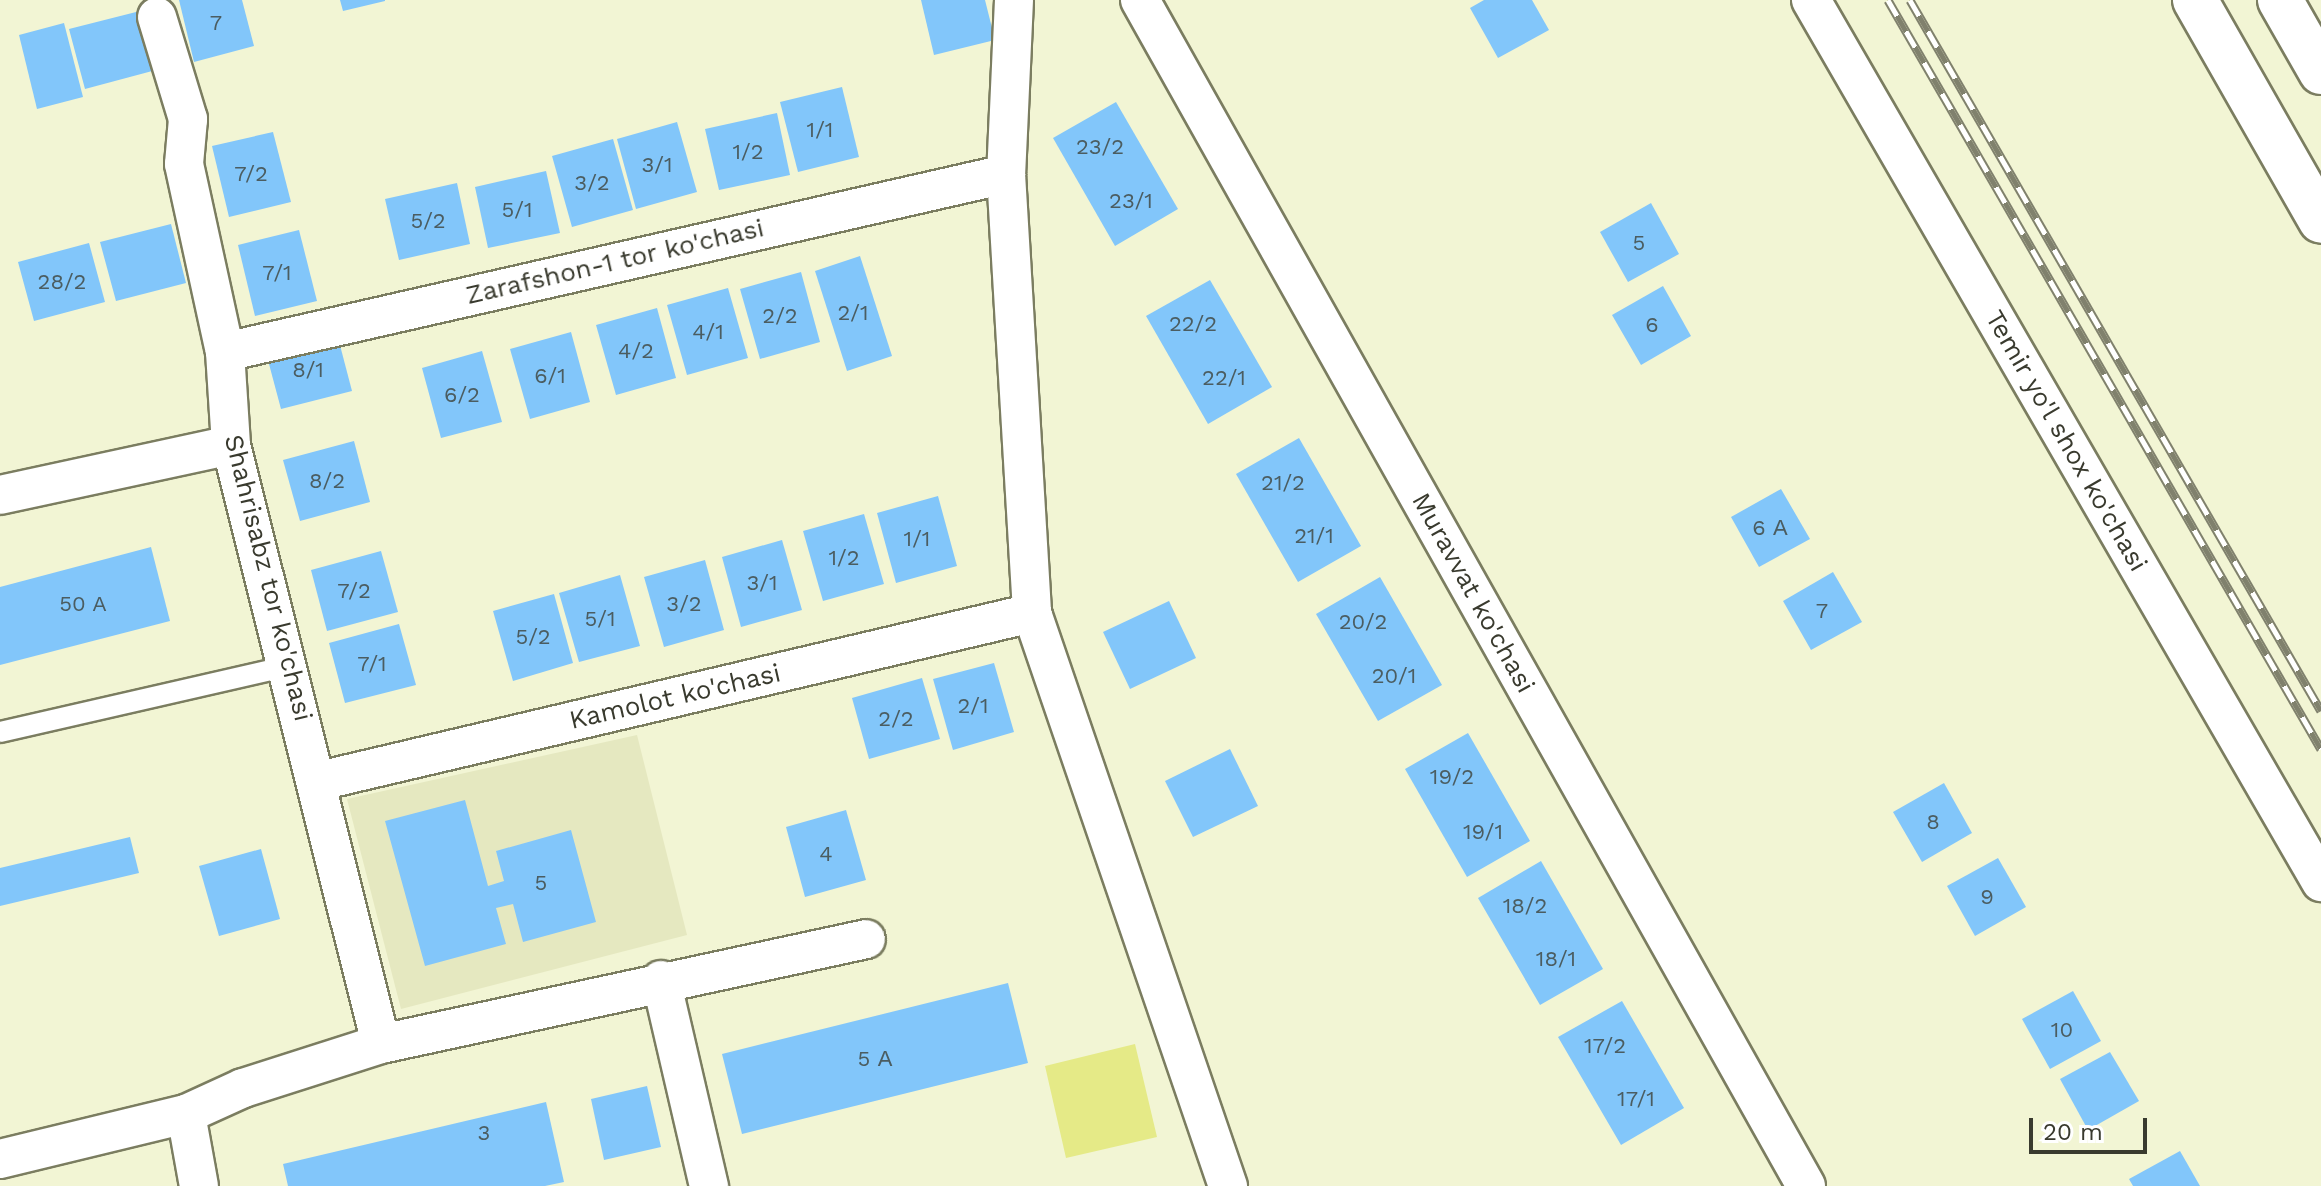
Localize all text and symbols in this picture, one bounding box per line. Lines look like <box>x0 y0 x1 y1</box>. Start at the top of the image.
house number: 7 <box>210 10 222 36</box>
house number: 1/1 <box>807 117 833 143</box>
house number: 23/2 <box>1076 134 1124 160</box>
house number: 1/2 <box>732 139 764 165</box>
house number: 3/1 <box>641 152 673 178</box>
house number: 7/2 <box>234 161 268 187</box>
house number: 3/2 <box>574 170 610 196</box>
house number: 23/1 <box>1109 188 1153 214</box>
house number: 5/1 <box>502 197 532 223</box>
house number: 5/2 <box>410 208 446 234</box>
street label: Zarafshon-1 tor ko'chasi <box>463 212 767 312</box>
house number: 5 <box>1633 230 1645 256</box>
house number: 7/1 <box>262 260 292 286</box>
house number: 28/2 <box>38 269 86 295</box>
house number: 2/1 <box>837 300 869 326</box>
house number: 2/2 <box>762 303 798 329</box>
street label: Temir yo'l shox ko'chasi <box>1978 304 2154 578</box>
house number: 22/2 <box>1169 311 1217 337</box>
house number: 6 <box>1645 312 1659 338</box>
house number: 4/1 <box>692 319 724 345</box>
house number: 4/2 <box>618 338 654 364</box>
house number: 8/1 <box>292 357 324 383</box>
house number: 6/1 <box>534 363 566 389</box>
house number: 22/1 <box>1202 365 1246 391</box>
house number: 6/2 <box>444 382 480 408</box>
street label: Shahrisabz tor ko'chasi <box>217 431 319 725</box>
house number: 8/2 <box>309 468 345 494</box>
house number: 21/2 <box>1261 470 1305 496</box>
street label: Muravvat ko'chasi <box>1405 487 1541 699</box>
house number: 6 А <box>1752 515 1788 541</box>
house number: 21/1 <box>1294 523 1334 549</box>
house number: 1/1 <box>904 526 930 552</box>
house number: 1/2 <box>828 545 860 571</box>
house number: 3/1 <box>746 570 778 596</box>
house number: 7/2 <box>337 578 371 604</box>
house number: 50 A <box>59 591 107 617</box>
house number: 3/2 <box>666 591 702 617</box>
house number: 7 <box>1816 598 1828 624</box>
house number: 5/1 <box>585 606 615 632</box>
house number: 20/2 <box>1339 609 1387 635</box>
house number: 5/2 <box>515 624 551 650</box>
house number: 7/1 <box>357 651 387 677</box>
street label: Kamolot ko'chasi <box>566 658 784 736</box>
house number: 20/1 <box>1372 663 1416 689</box>
house number: 2/1 <box>957 693 989 719</box>
house number: 2/2 <box>878 706 914 732</box>
house number: 19/2 <box>1430 764 1474 790</box>
house number: 8 <box>1926 809 1940 835</box>
house number: 19/1 <box>1463 819 1503 845</box>
house number: 4 <box>819 841 833 867</box>
house number: 5 <box>535 870 547 896</box>
house number: 9 <box>1980 884 1994 910</box>
house number: 18/2 <box>1503 893 1547 919</box>
house number: 18/1 <box>1536 946 1576 972</box>
house number: 10 <box>2051 1017 2073 1043</box>
house number: 17/2 <box>1584 1033 1626 1059</box>
house number: 5 А <box>858 1046 892 1072</box>
house number: 17/1 <box>1617 1086 1655 1112</box>
scale bar <box>2033 1102 2151 1152</box>
text: 20 m <box>2043 1118 2103 1146</box>
house number: 3 <box>478 1120 490 1146</box>

